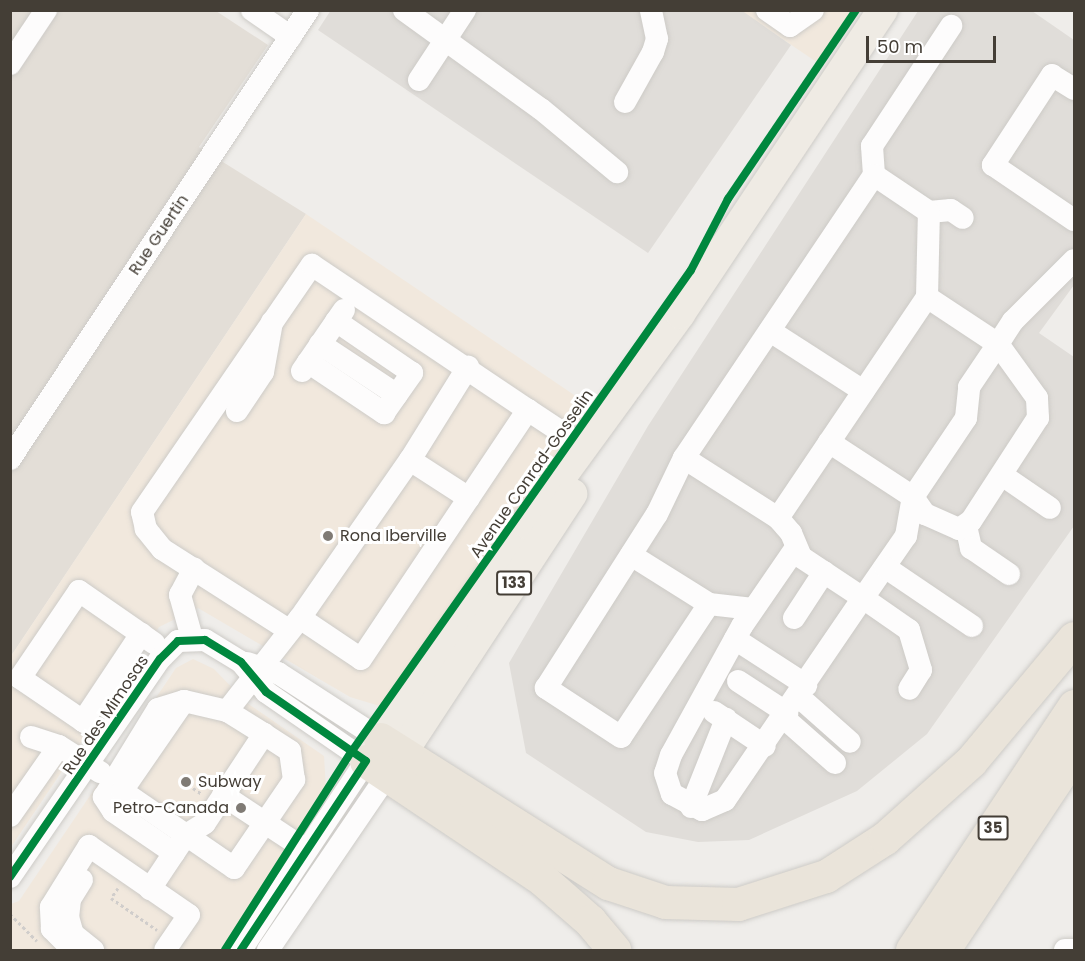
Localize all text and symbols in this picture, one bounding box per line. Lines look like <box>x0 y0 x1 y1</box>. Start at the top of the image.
scale bar <box>869 24 1000 62</box>
text: 50 m <box>877 34 923 59</box>
street label: Rue Guertin <box>125 191 193 279</box>
street label: Avenue Conrad-Gosselin <box>466 386 598 562</box>
place label: Rona Iberville <box>340 526 447 546</box>
marker: Rona Iberville <box>321 529 335 543</box>
road number: 133 <box>496 571 532 595</box>
street label: Rue des Mimosas <box>59 652 153 778</box>
place label: Subway <box>198 772 261 792</box>
marker: Subway <box>179 775 193 789</box>
place label: Petro-Canada <box>113 798 229 818</box>
marker: Petro-Canada <box>234 801 248 815</box>
road number: 35 <box>976 816 1010 840</box>

